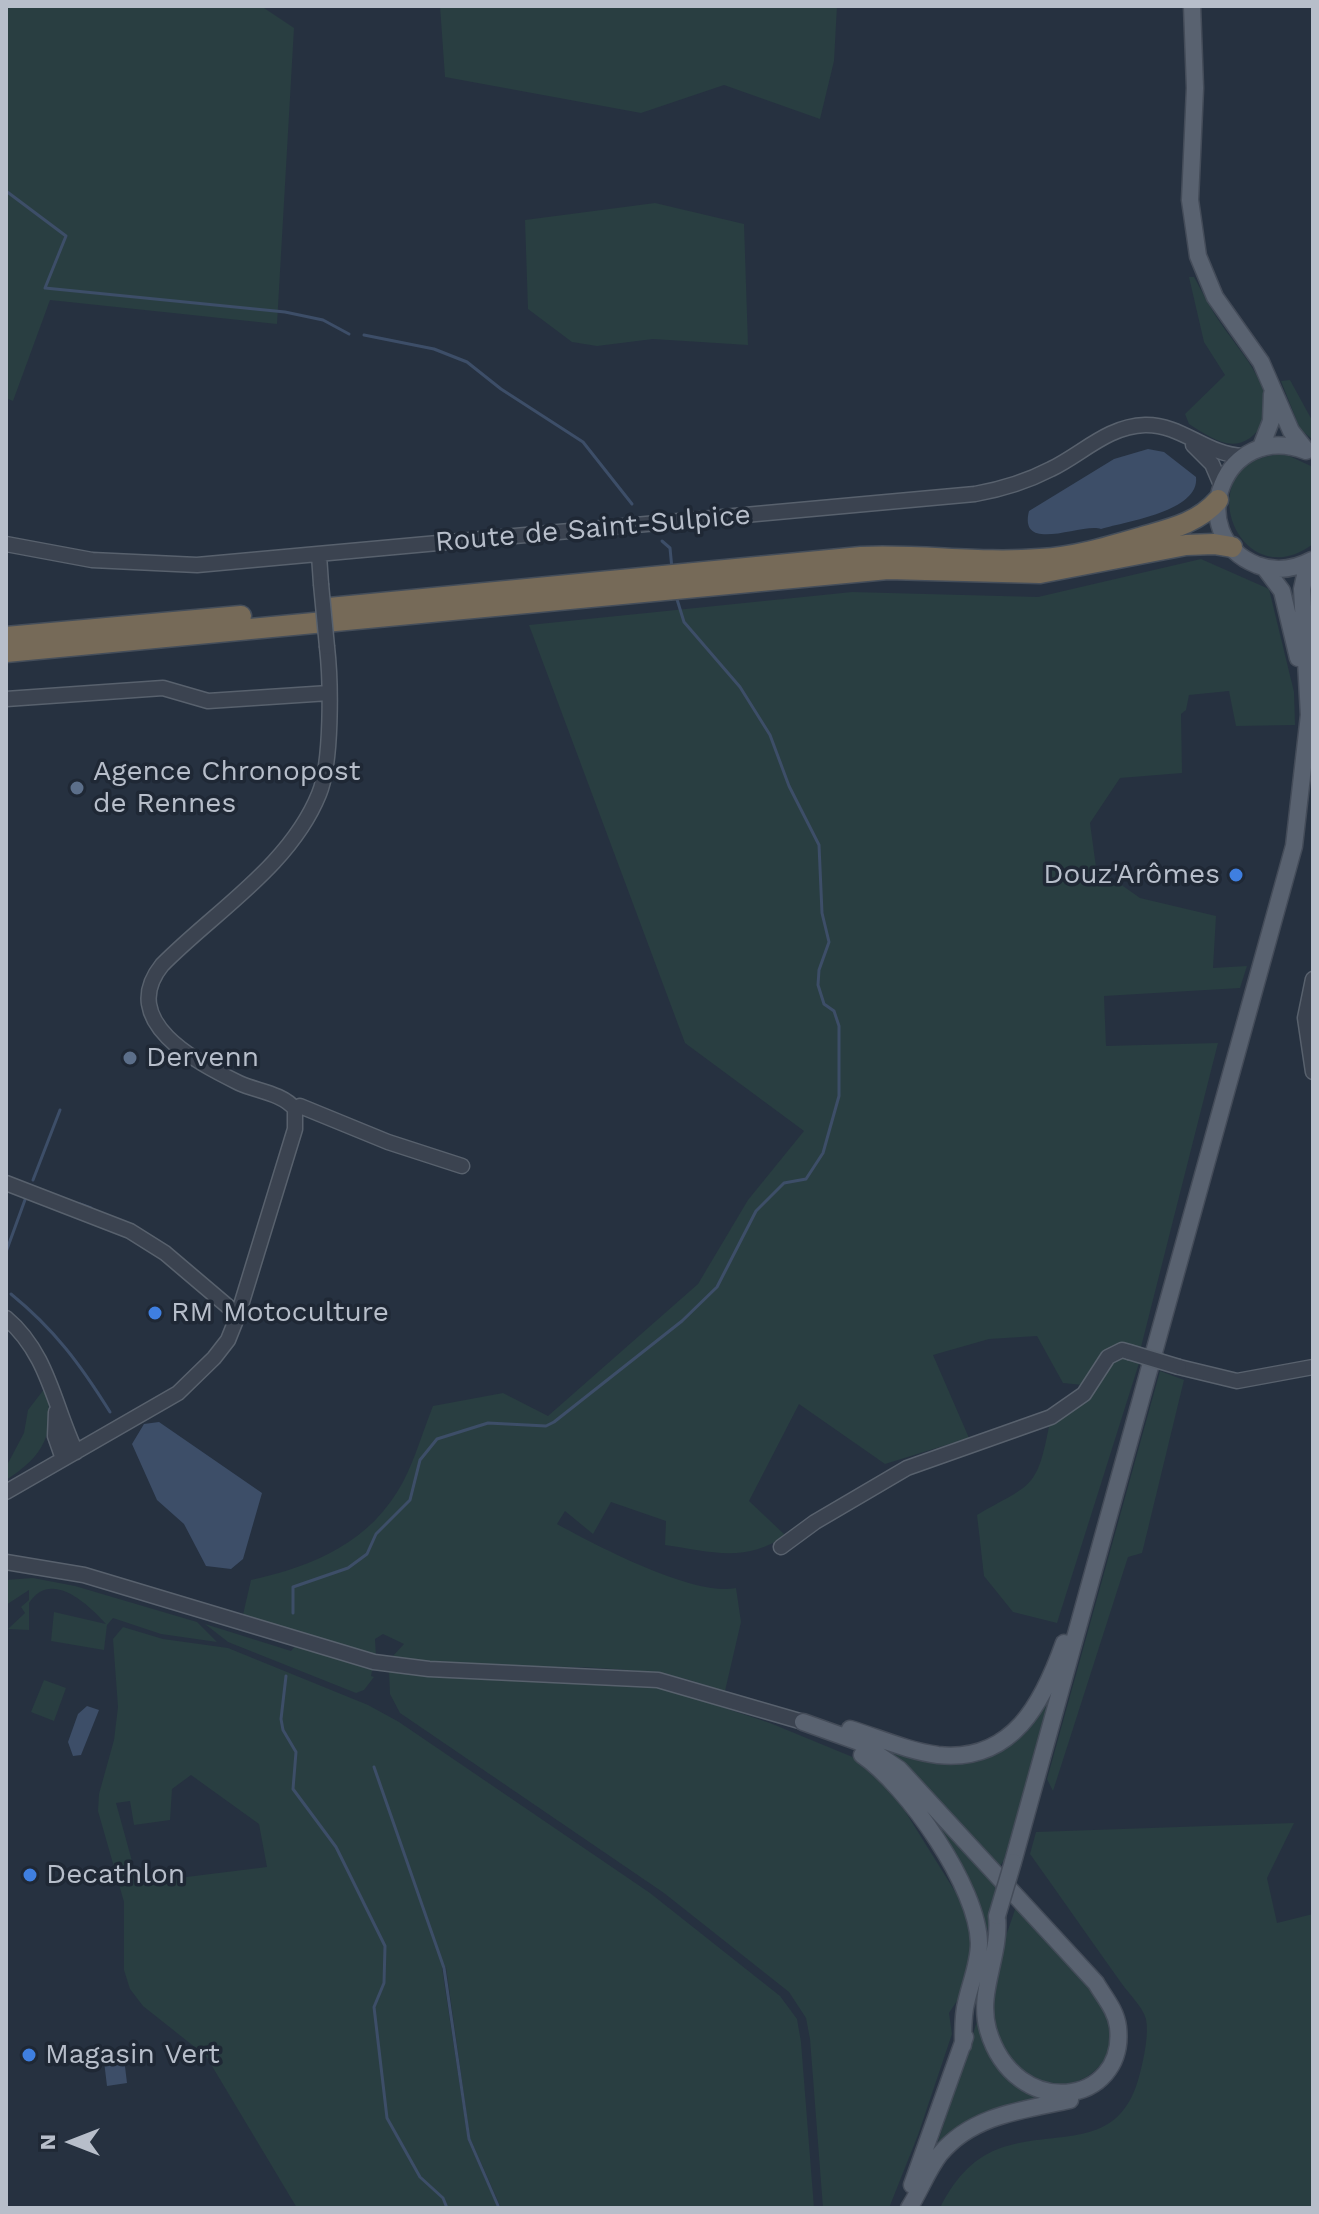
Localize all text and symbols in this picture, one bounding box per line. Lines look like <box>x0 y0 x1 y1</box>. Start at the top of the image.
street label: Route de Saint-Sulpice <box>434 498 752 560</box>
place label: Agence Chronopost de Rennes <box>93 755 361 821</box>
marker: Agence Chronopost de Rennes <box>68 779 86 797</box>
place label: Douz'Arômes <box>1043 858 1220 892</box>
marker: Douz'Arômes <box>1227 866 1245 884</box>
place label: Dervenn <box>146 1041 259 1075</box>
marker: Dervenn <box>121 1049 139 1067</box>
place label: RM Motoculture <box>171 1296 389 1330</box>
marker: RM Motoculture <box>146 1304 164 1322</box>
place label: Decathlon <box>46 1858 185 1892</box>
marker: Decathlon <box>21 1866 39 1884</box>
place label: Magasin Vert <box>45 2038 220 2072</box>
marker: Magasin Vert <box>20 2046 38 2064</box>
north arrow <box>32 2102 112 2182</box>
text: N <box>35 2134 60 2150</box>

